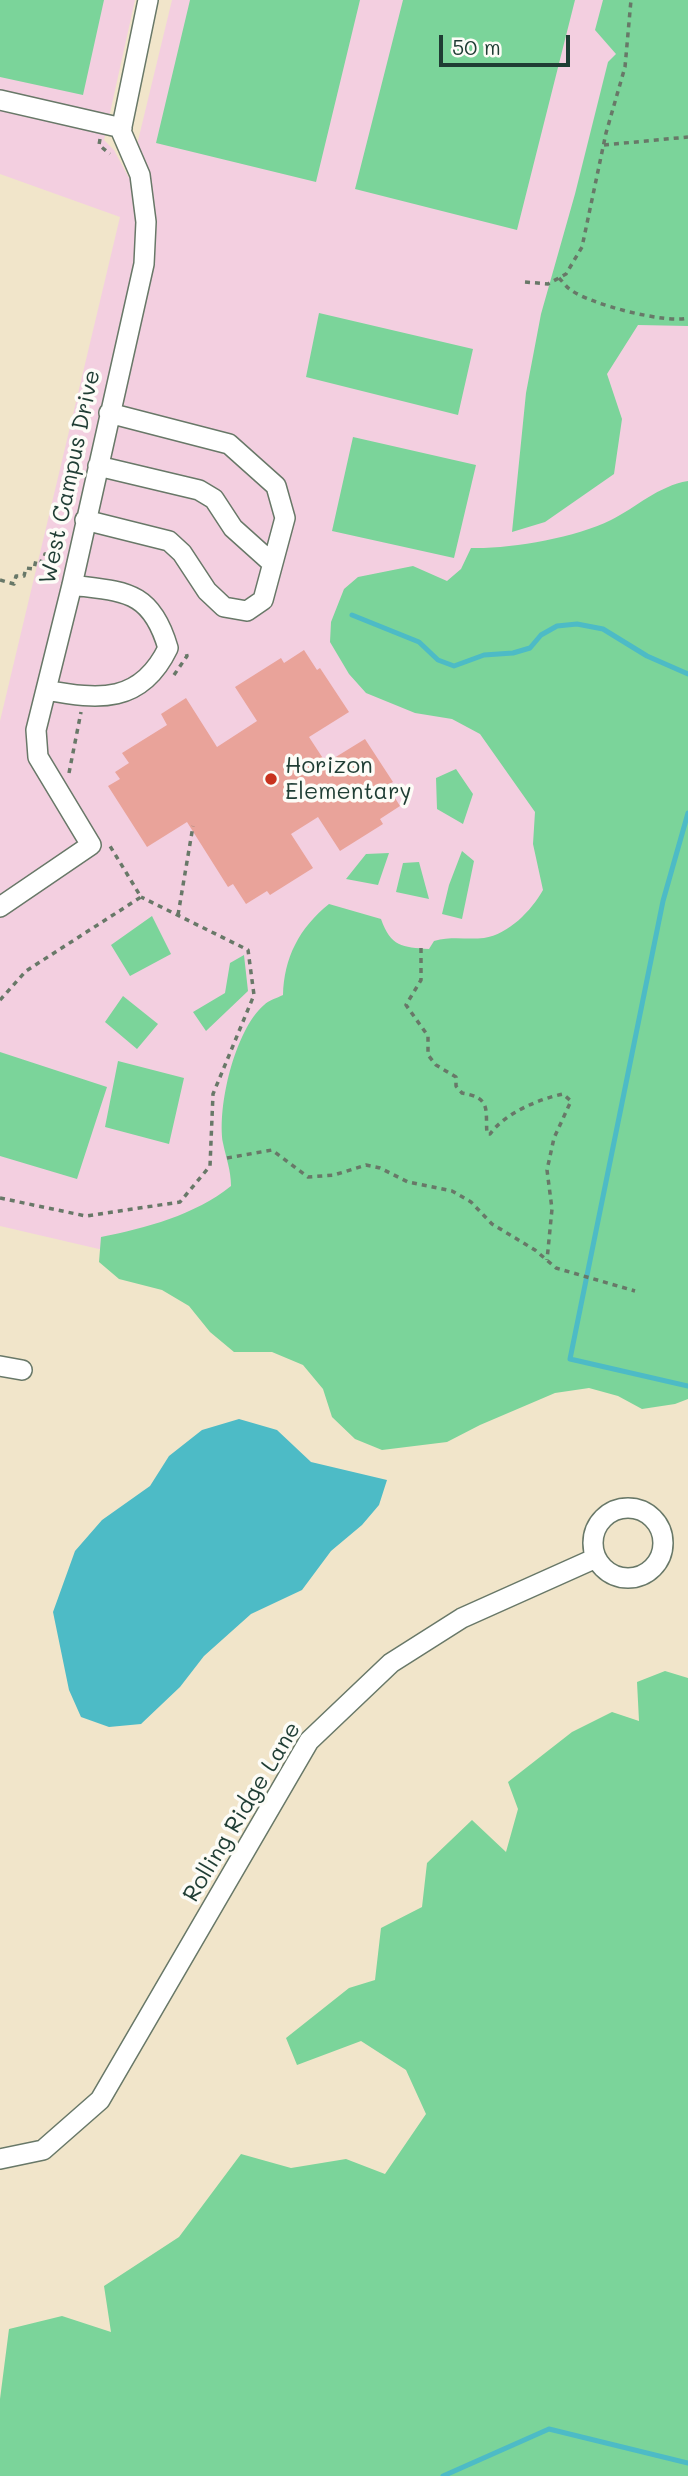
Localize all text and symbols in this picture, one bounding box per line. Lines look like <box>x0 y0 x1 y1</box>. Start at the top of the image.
scale bar <box>443 21 574 65</box>
text: 50 m <box>452 33 501 60</box>
street label: West Campus Drive <box>34 367 106 587</box>
place label: Horizon Elementary <box>285 752 411 806</box>
marker: Horizon Elementary <box>263 771 279 787</box>
street label: Rolling Ridge Lane <box>177 1717 307 1907</box>

